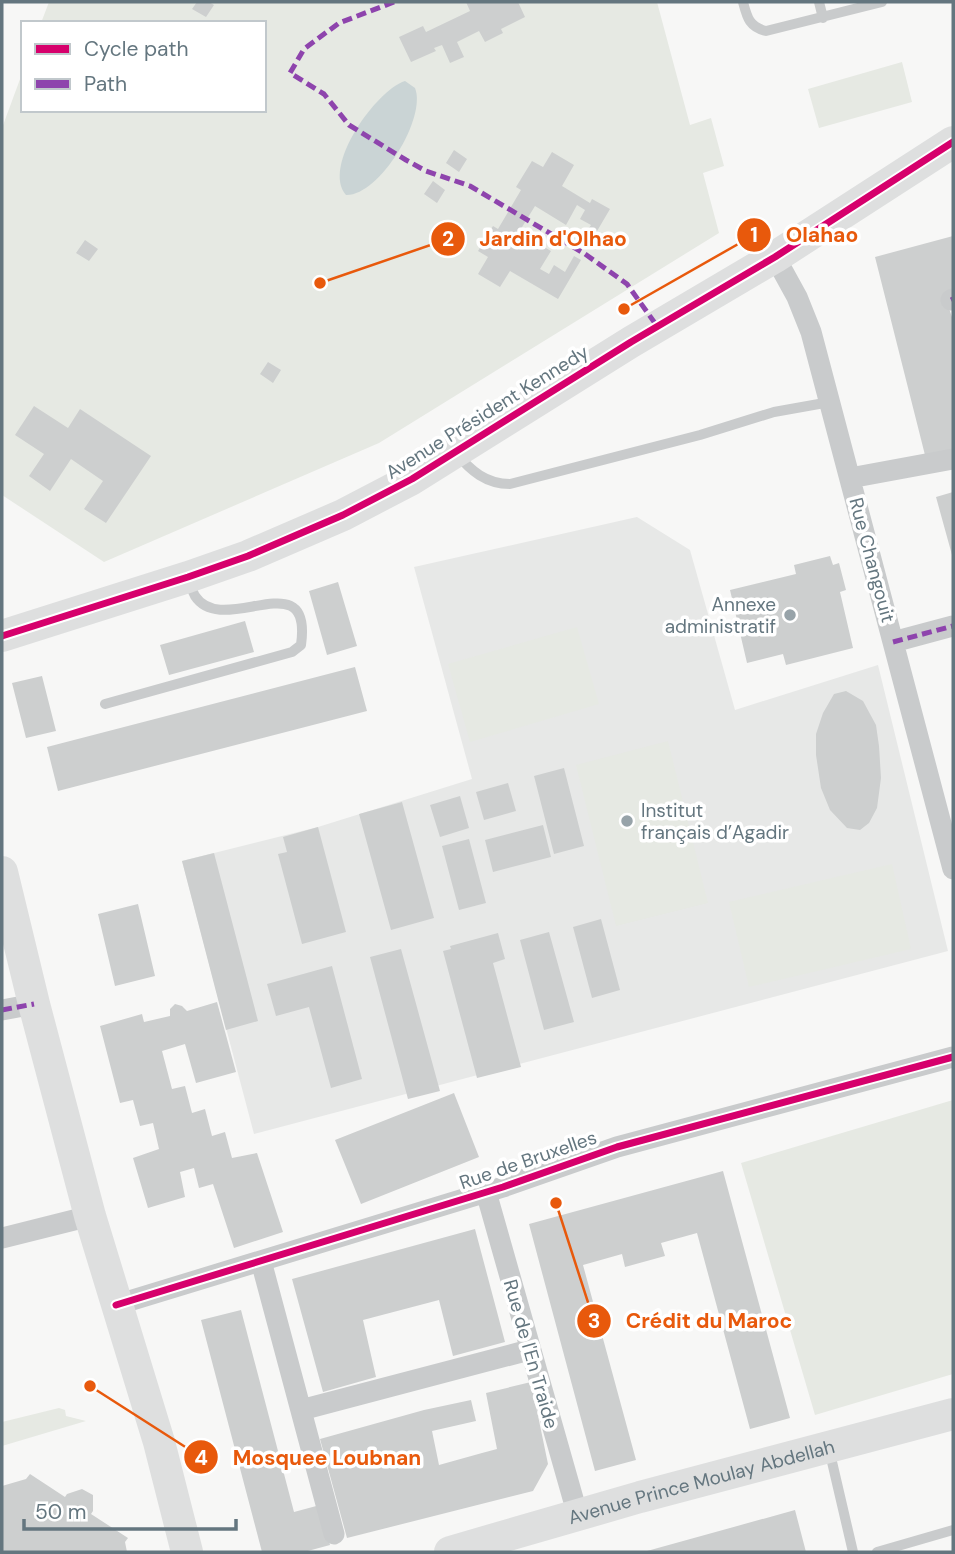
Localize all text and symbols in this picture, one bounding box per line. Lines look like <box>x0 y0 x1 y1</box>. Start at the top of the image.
legend <box>21 21 266 112</box>
text: Cycle path <box>84 35 189 63</box>
text: Path <box>84 70 127 98</box>
callout: Olahao <box>737 214 872 256</box>
callout: Jardin d'Olhao <box>431 218 641 260</box>
text: 1 <box>750 221 758 249</box>
text: Olahao <box>786 221 858 249</box>
text: 2 <box>442 225 454 253</box>
text: Jardin d'Olhao <box>479 225 627 253</box>
street label: Avenue Président Kennedy <box>381 339 593 485</box>
street label: Rue Changouit <box>843 495 901 625</box>
place label: Annexe administratif <box>665 592 776 639</box>
marker: Annexe administratif <box>782 607 798 623</box>
place label: Institut français d’Agadir <box>641 798 789 845</box>
marker: Institut français d’Agadir <box>619 813 635 829</box>
street label: Rue de Bruxelles <box>456 1125 600 1195</box>
street label: Rue de l'En Traide <box>498 1277 564 1431</box>
callout: Crédit du Maroc <box>577 1300 806 1342</box>
text: 3 <box>588 1307 600 1335</box>
text: Crédit du Maroc <box>626 1307 792 1335</box>
street label: Avenue Prince Moulay Abdellah <box>565 1433 837 1530</box>
callout: Mosquee Loubnan <box>184 1436 435 1478</box>
text: 4 <box>194 1444 208 1472</box>
text: Mosquee Loubnan <box>233 1444 421 1472</box>
scale bar <box>24 1488 236 1532</box>
text: 50 m <box>35 1498 86 1526</box>

